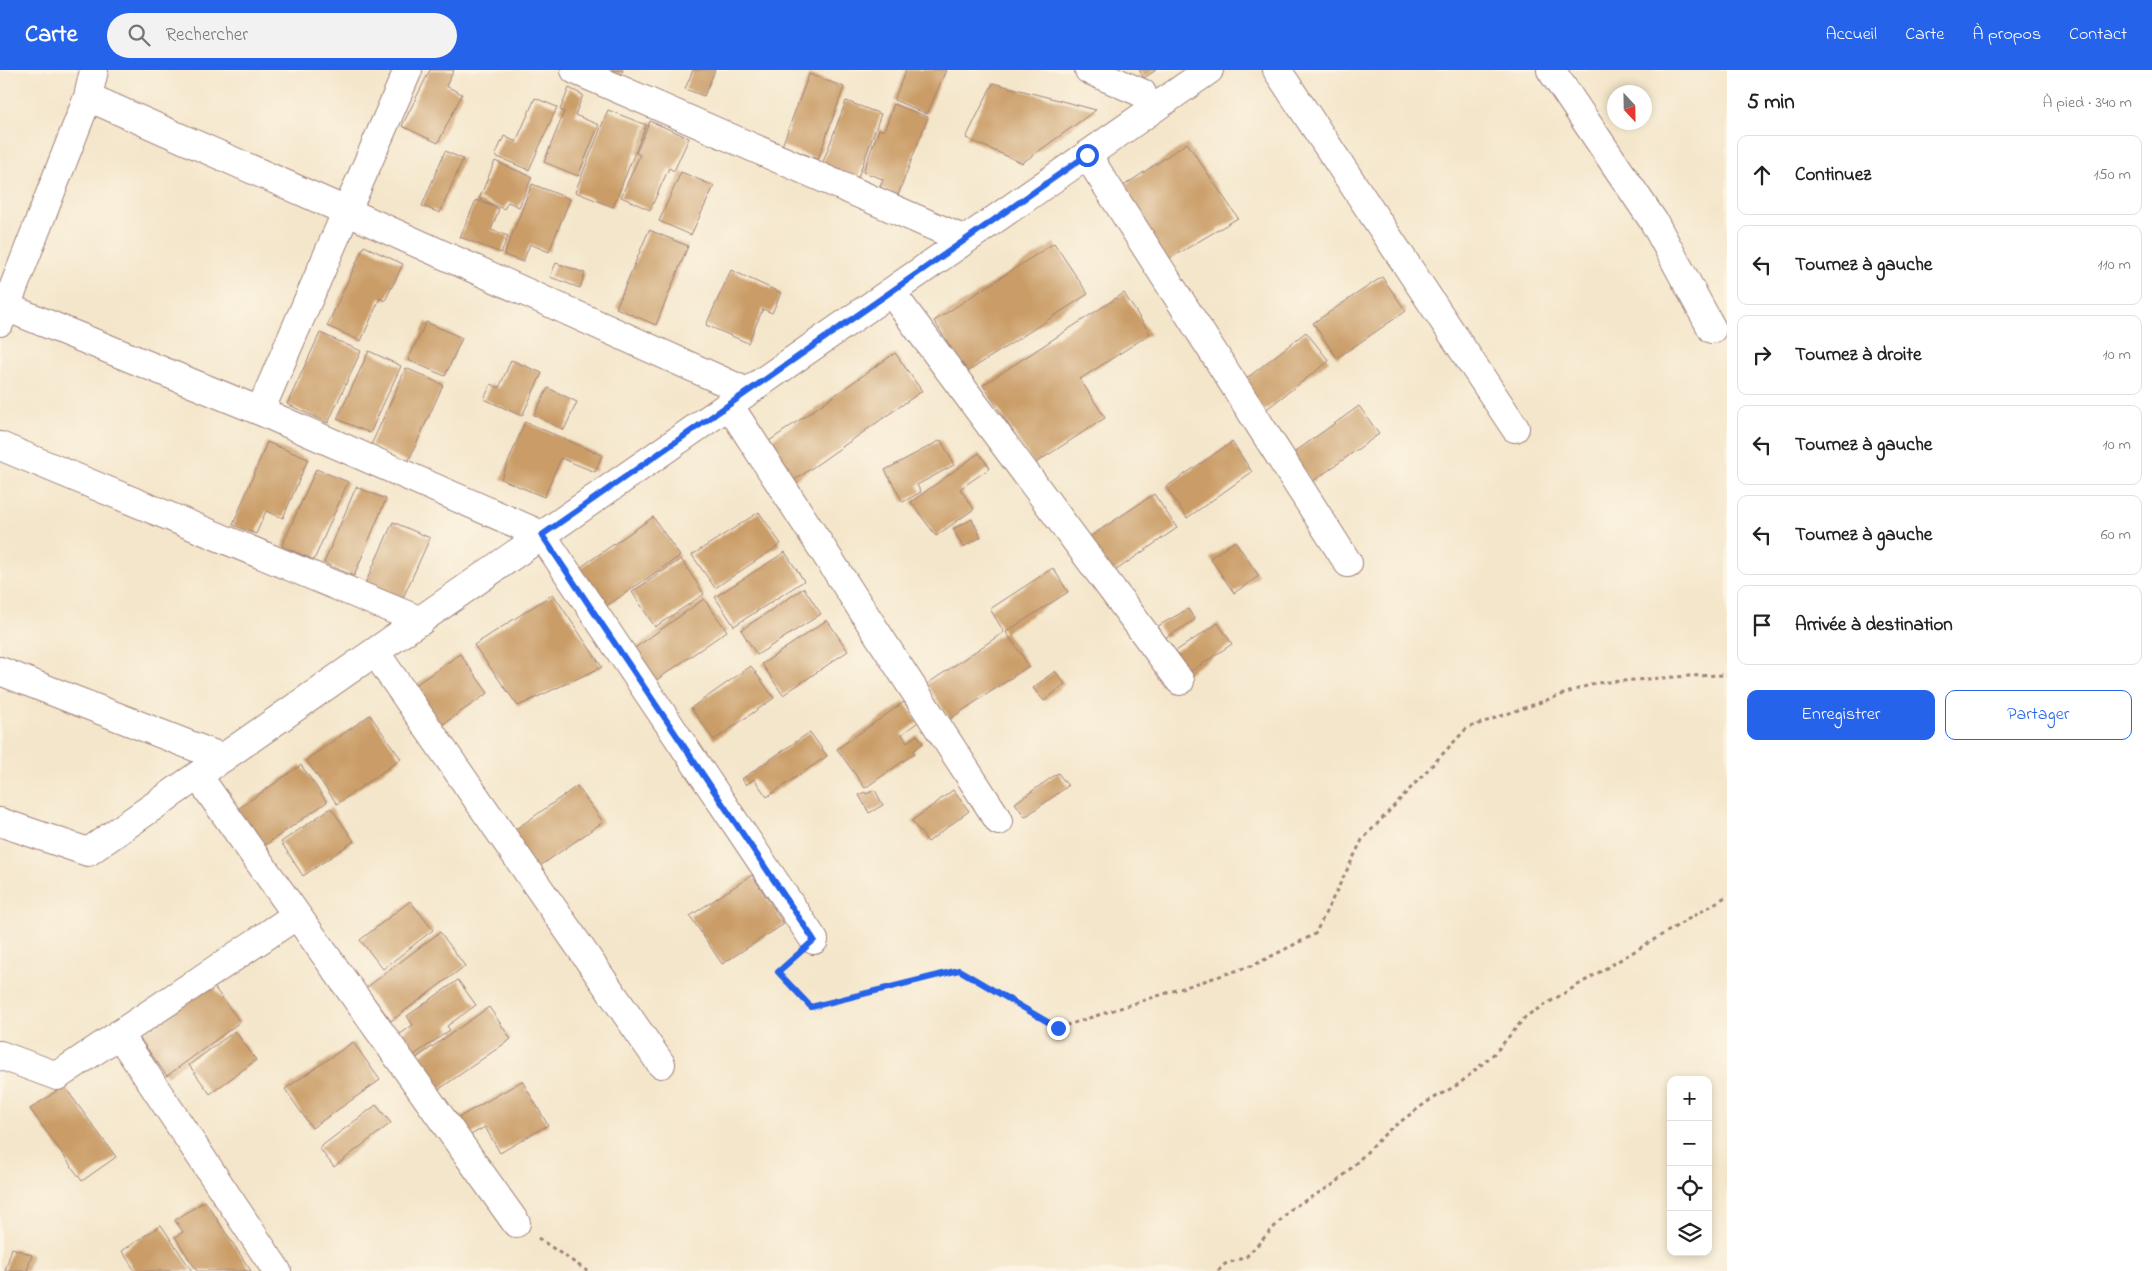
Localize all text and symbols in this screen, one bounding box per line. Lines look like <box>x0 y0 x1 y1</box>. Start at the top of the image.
search box <box>107 13 457 58</box>
text: Carte <box>25 18 77 53</box>
icon: search <box>125 21 153 49</box>
text: Rechercher <box>165 22 248 49</box>
text: Accueil <box>1825 22 1877 48</box>
text: Carte <box>1905 22 1944 48</box>
text: À propos <box>1972 22 2041 48</box>
text: Contact <box>2069 22 2127 48</box>
north arrow <box>1607 85 1652 130</box>
text: 5 min <box>1747 88 1795 118</box>
text: À pied · 340 m <box>2042 91 2132 115</box>
route start <box>1076 144 1099 167</box>
icon: ahead <box>1748 161 1776 189</box>
text: Continuez <box>1795 162 1871 189</box>
text: 150 m <box>2093 163 2131 187</box>
icon: left <box>1748 251 1776 279</box>
text: Tournez à gauche <box>1795 252 1932 279</box>
text: 110 m <box>2097 253 2131 277</box>
icon: right <box>1748 341 1776 369</box>
text: Tournez à droite <box>1795 342 1921 369</box>
text: 10 m <box>2103 343 2131 367</box>
icon: left <box>1748 431 1776 459</box>
text: Tournez à gauche <box>1795 432 1932 459</box>
text: 10 m <box>2103 433 2131 457</box>
icon: left <box>1748 521 1776 549</box>
text: Tournez à gauche <box>1795 522 1932 549</box>
text: 60 m <box>2101 523 2131 547</box>
icon: arrive <box>1748 611 1776 639</box>
text: Arrivée à destination <box>1795 612 1953 639</box>
button: Enregistrer <box>1747 690 1935 740</box>
button: Partager <box>1945 690 2132 740</box>
route end <box>1047 1017 1070 1040</box>
map controls <box>1667 1076 1712 1256</box>
button: + <box>1667 1076 1712 1121</box>
button: − <box>1667 1121 1712 1166</box>
button: locate <box>1667 1166 1712 1211</box>
button: layers <box>1667 1211 1712 1256</box>

